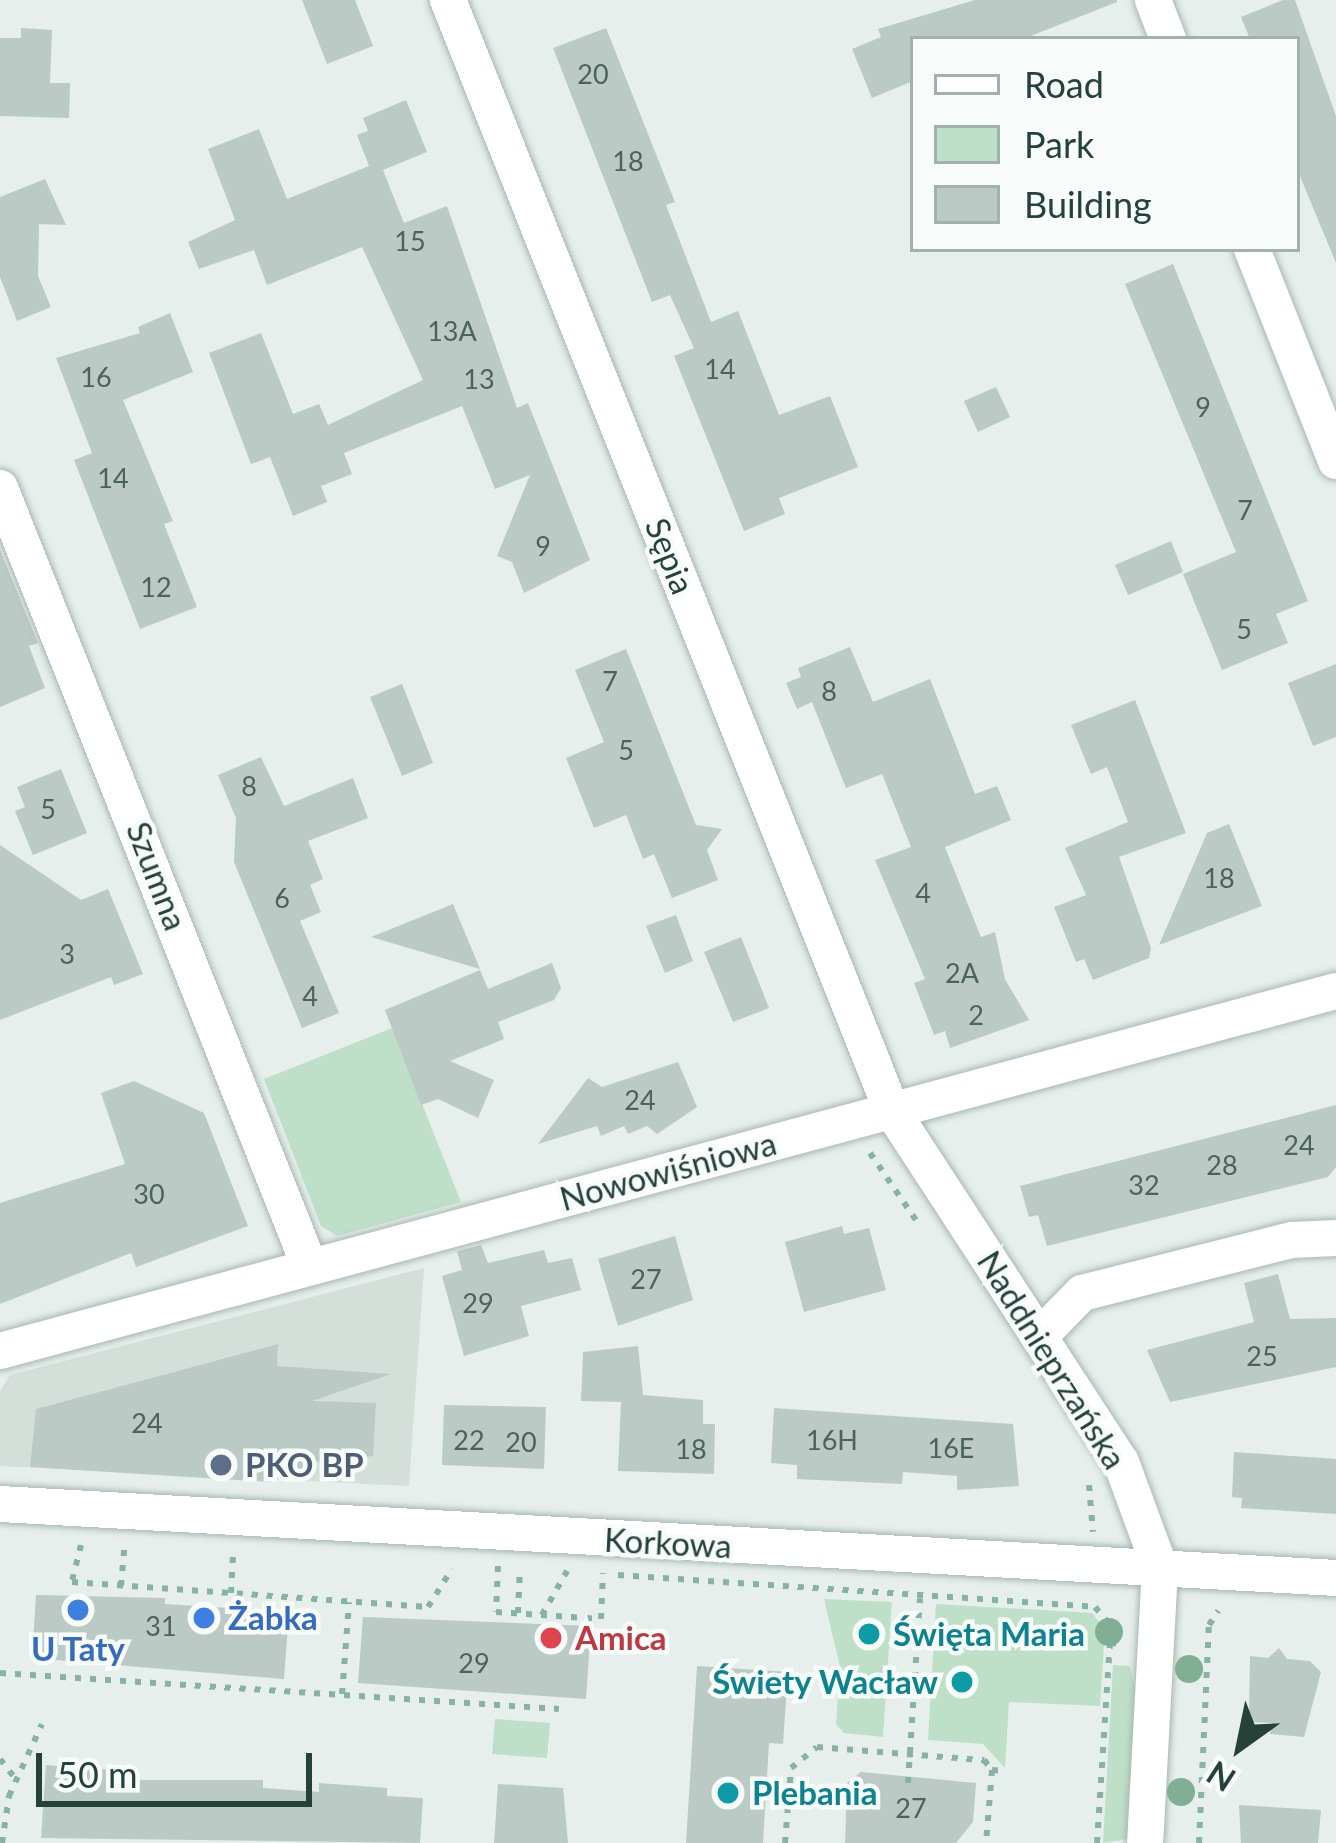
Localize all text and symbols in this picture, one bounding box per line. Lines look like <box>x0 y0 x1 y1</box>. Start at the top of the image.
legend <box>910 36 1300 252</box>
house number: 20 <box>577 58 609 90</box>
text: Road <box>1024 62 1104 106</box>
text: Park <box>1024 122 1094 166</box>
house number: 18 <box>612 145 644 177</box>
text: Building <box>1024 182 1152 226</box>
house number: 15 <box>394 225 426 257</box>
house number: 13A <box>427 315 477 347</box>
house number: 14 <box>704 353 736 385</box>
house number: 16 <box>80 361 112 393</box>
house number: 13 <box>463 363 495 395</box>
house number: 9 <box>1195 391 1211 423</box>
house number: 14 <box>97 462 129 494</box>
house number: 7 <box>1237 494 1253 526</box>
street label: Sępia <box>637 512 703 600</box>
house number: 9 <box>535 530 551 562</box>
house number: 12 <box>140 571 172 603</box>
house number: 5 <box>1236 613 1252 645</box>
house number: 7 <box>602 665 618 697</box>
house number: 8 <box>821 675 837 707</box>
house number: 5 <box>618 734 634 766</box>
house number: 8 <box>241 770 257 802</box>
house number: 5 <box>40 793 56 825</box>
street label: Szumna <box>118 816 196 936</box>
house number: 18 <box>1203 862 1235 894</box>
house number: 4 <box>915 877 931 909</box>
house number: 6 <box>274 882 290 914</box>
house number: 3 <box>59 938 75 970</box>
house number: 2A <box>945 957 979 989</box>
house number: 4 <box>302 980 318 1012</box>
house number: 2 <box>968 999 984 1031</box>
house number: 24 <box>624 1084 656 1116</box>
street label: Nowowiśniowa <box>555 1123 781 1219</box>
house number: 24 <box>1283 1129 1315 1161</box>
house number: 28 <box>1206 1149 1238 1181</box>
house number: 32 <box>1128 1169 1160 1201</box>
house number: 30 <box>133 1178 165 1210</box>
street label: Naddnieprzańska <box>969 1244 1135 1476</box>
house number: 27 <box>630 1263 662 1295</box>
house number: 29 <box>462 1287 494 1319</box>
house number: 25 <box>1246 1340 1278 1372</box>
house number: 24 <box>131 1407 163 1439</box>
house number: 22 <box>453 1424 485 1456</box>
house number: 16H <box>806 1424 858 1456</box>
house number: 20 <box>505 1426 537 1458</box>
house number: 16E <box>928 1432 974 1464</box>
house number: 18 <box>675 1433 707 1465</box>
place label: PKO BP <box>245 1445 364 1485</box>
marker: PKO BP <box>208 1452 234 1478</box>
street label: Korkowa <box>603 1520 733 1566</box>
marker: U Taty <box>65 1597 91 1623</box>
place label: Żabka <box>228 1598 318 1638</box>
marker: Żabka <box>191 1605 217 1631</box>
house number: 31 <box>145 1610 177 1642</box>
place label: Święta Maria <box>893 1614 1085 1654</box>
place label: Amica <box>575 1618 667 1658</box>
marker: Święta Maria <box>856 1621 882 1647</box>
marker: Amica <box>538 1625 564 1651</box>
place label: U Taty <box>31 1629 125 1669</box>
house number: 29 <box>458 1647 490 1679</box>
place label: Świety Wacław <box>711 1662 938 1702</box>
marker: Świety Wacław <box>949 1669 975 1695</box>
north arrow <box>1180 1687 1300 1807</box>
scale bar <box>42 1729 318 1803</box>
text: 50 m <box>57 1752 138 1796</box>
text: N <box>1199 1753 1242 1801</box>
place label: Plebania <box>752 1773 877 1813</box>
marker: Plebania <box>715 1780 741 1806</box>
house number: 27 <box>895 1792 927 1824</box>

